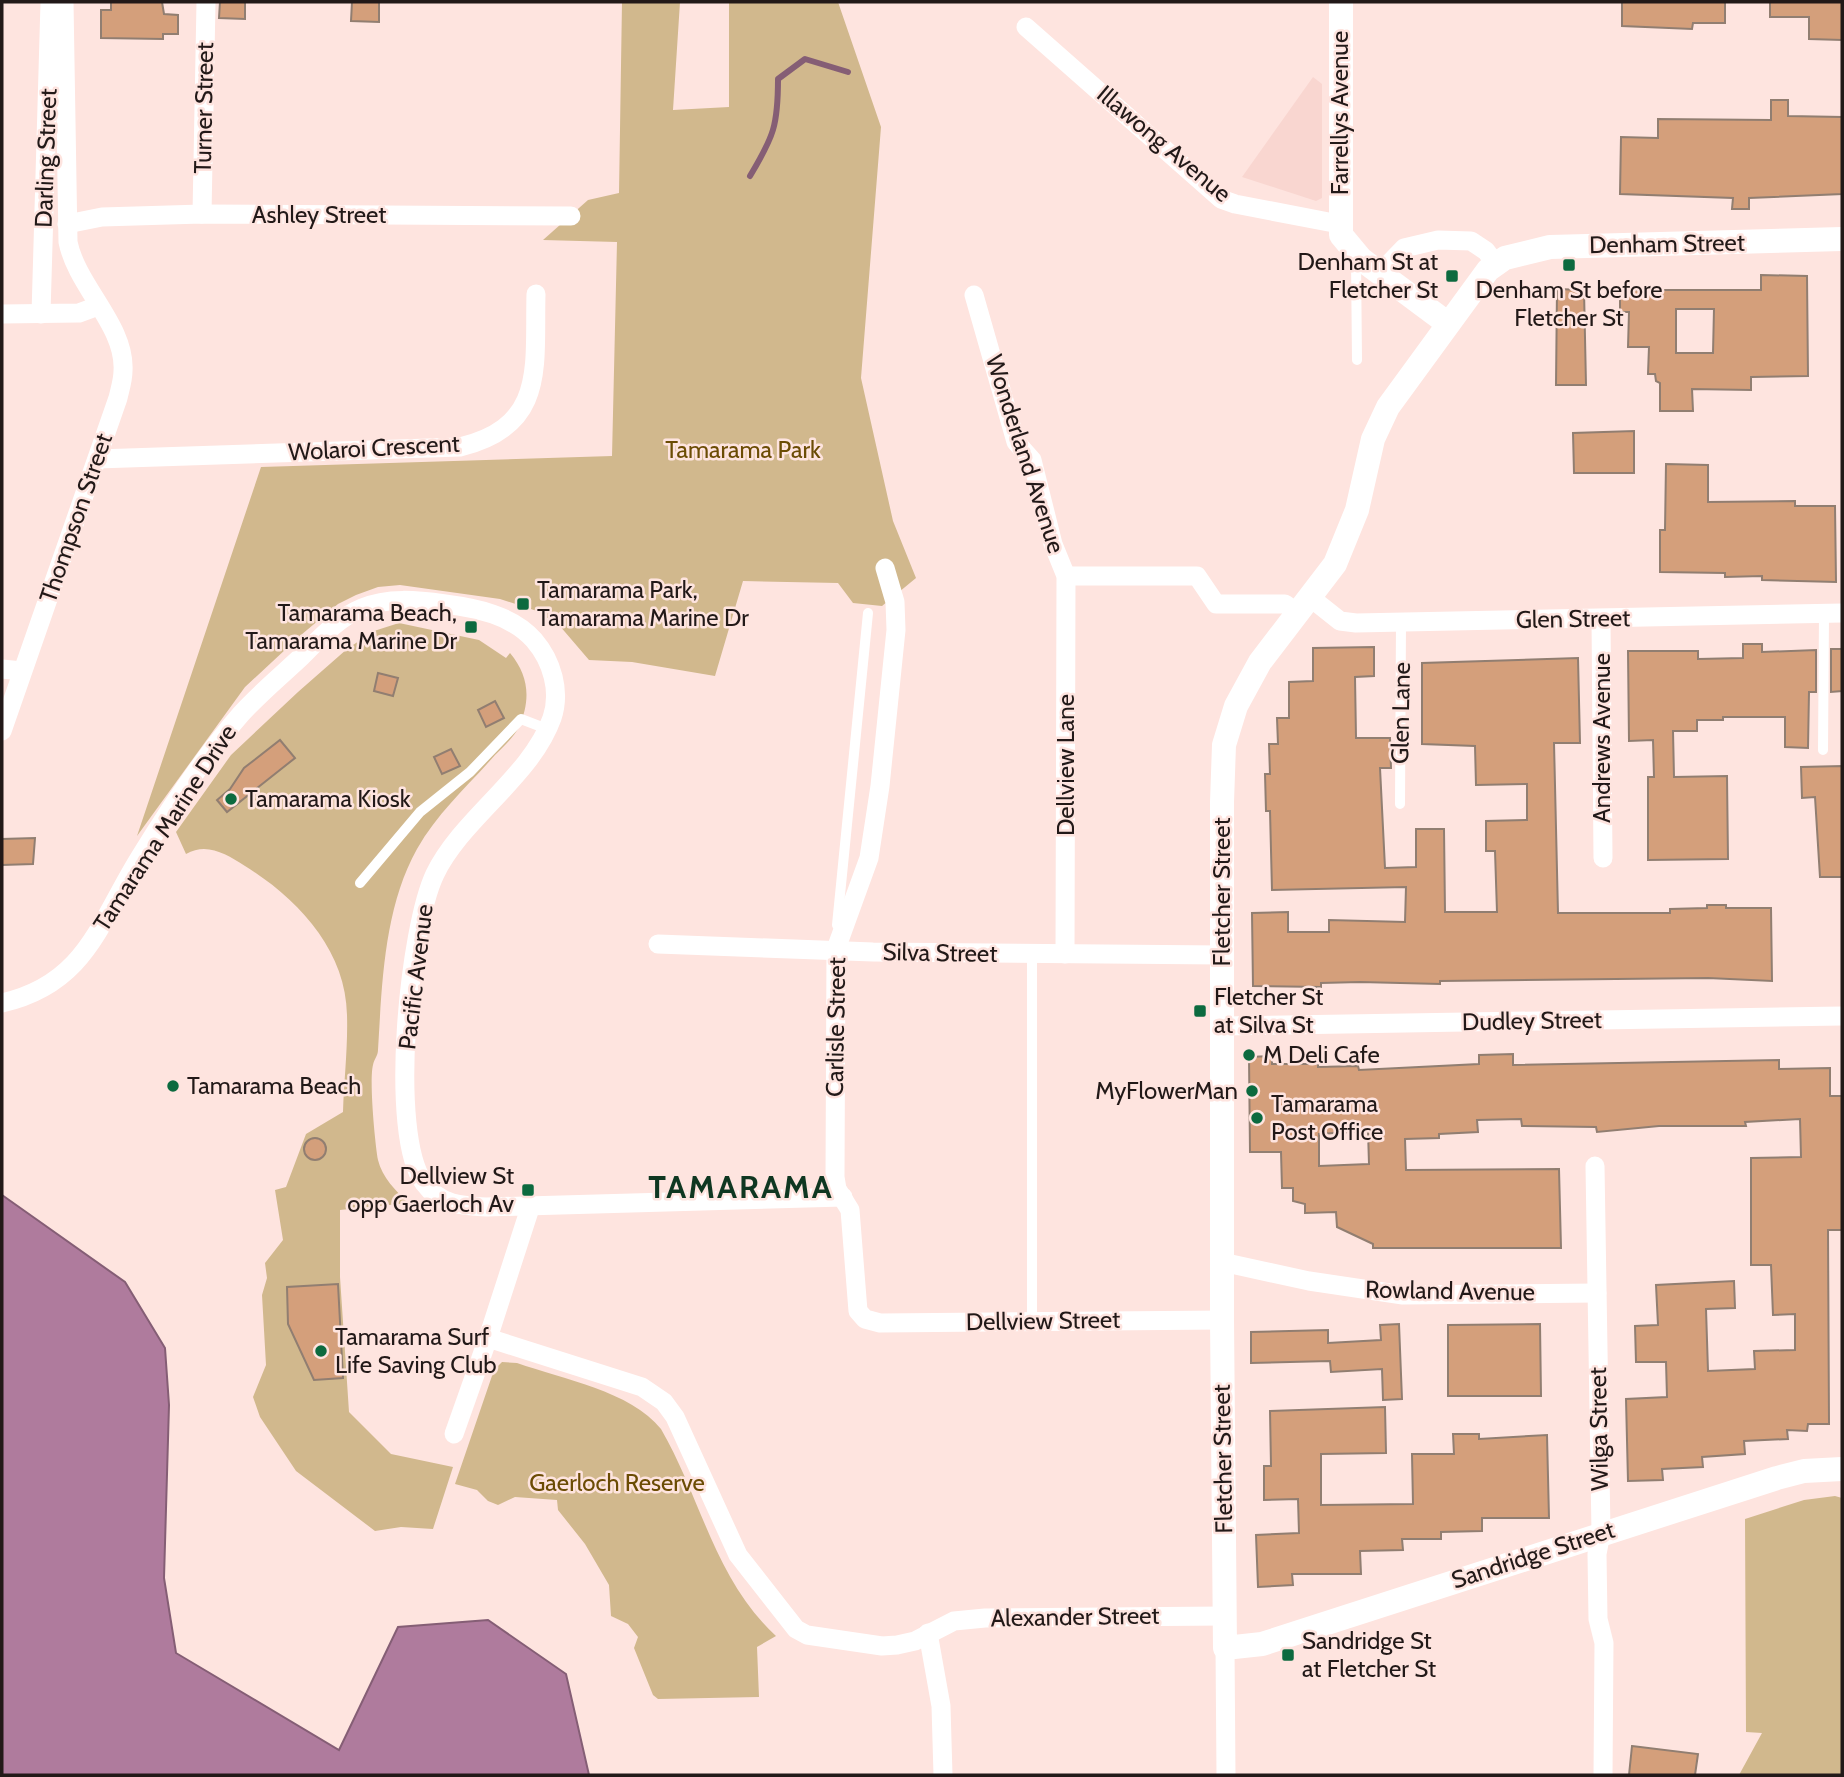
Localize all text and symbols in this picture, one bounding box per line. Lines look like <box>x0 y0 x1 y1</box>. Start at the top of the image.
street label: Farrellys Avenue <box>1325 31 1354 195</box>
street label: Turner Street <box>188 42 219 174</box>
street label: Illawong Avenue <box>1092 79 1237 208</box>
street label: Darling Street <box>29 88 62 228</box>
street label: Ashley Street <box>252 200 386 229</box>
street label: Denham Street <box>1589 228 1745 259</box>
place label: Denham St at Fletcher St <box>1298 247 1438 304</box>
marker: Denham St before Fletcher St <box>1561 257 1577 273</box>
marker: Denham St at Fletcher St <box>1444 268 1460 284</box>
place label: Denham St before Fletcher St <box>1475 275 1663 332</box>
street label: Wonderland Avenue <box>980 351 1071 557</box>
street label: Thompson Street <box>33 429 118 606</box>
street label: Wolaroi Crescent <box>288 429 460 466</box>
park label: Tamarama Park <box>665 435 821 464</box>
place label: Tamarama Park, Tamarama Marine Dr <box>537 575 749 632</box>
marker: Tamarama Park, Tamarama Marine Dr <box>515 596 531 612</box>
place label: Tamarama Beach, Tamarama Marine Dr <box>245 598 457 655</box>
street label: Glen Street <box>1516 603 1630 634</box>
marker: Tamarama Beach, Tamarama Marine Dr <box>463 619 479 635</box>
street label: Andrews Avenue <box>1587 653 1616 823</box>
street label: Glen Lane <box>1385 662 1416 764</box>
street label: Dellview Lane <box>1051 694 1080 836</box>
street label: Tamarama Marine Drive <box>87 719 242 937</box>
place label: Tamarama Kiosk <box>245 784 411 813</box>
marker: Tamarama Kiosk <box>223 791 239 807</box>
street label: Fletcher Street <box>1207 817 1236 967</box>
street label: Pacific Avenue <box>392 903 439 1051</box>
street label: Silva Street <box>882 937 998 968</box>
street label: Carlisle Street <box>820 957 851 1097</box>
place label: Fletcher St at Silva St <box>1214 982 1323 1039</box>
marker: Fletcher St at Silva St <box>1192 1003 1208 1019</box>
street label: Dudley Street <box>1462 1005 1602 1036</box>
place label: M Deli Cafe <box>1263 1040 1380 1069</box>
marker: M Deli Cafe <box>1241 1047 1257 1063</box>
place label: Tamarama Beach <box>187 1071 361 1100</box>
place label: MyFlowerMan <box>1095 1076 1238 1105</box>
marker: Tamarama Beach <box>165 1078 181 1094</box>
marker: MyFlowerMan <box>1244 1083 1260 1099</box>
place label: Tamarama Post Office <box>1271 1089 1383 1146</box>
marker: Tamarama Post Office <box>1249 1110 1265 1126</box>
place label: Dellview St opp Gaerloch Av <box>347 1161 514 1218</box>
district label: TAMARAMA <box>648 1167 834 1206</box>
marker: Dellview St opp Gaerloch Av <box>520 1182 536 1198</box>
street label: Rowland Avenue <box>1365 1275 1535 1306</box>
street label: Dellview Street <box>966 1305 1120 1336</box>
place label: Tamarama Surf Life Saving Club <box>335 1322 497 1379</box>
marker: Tamarama Surf Life Saving Club <box>313 1343 329 1359</box>
street label: Wilga Street <box>1583 1367 1614 1491</box>
street label: Fletcher Street <box>1207 1384 1238 1534</box>
park label: Gaerloch Reserve <box>529 1468 705 1497</box>
street label: Sandridge Street <box>1448 1515 1618 1595</box>
street label: Alexander Street <box>990 1601 1160 1632</box>
place label: Sandridge St at Fletcher St <box>1302 1626 1436 1683</box>
marker: Sandridge St at Fletcher St <box>1280 1647 1296 1663</box>

